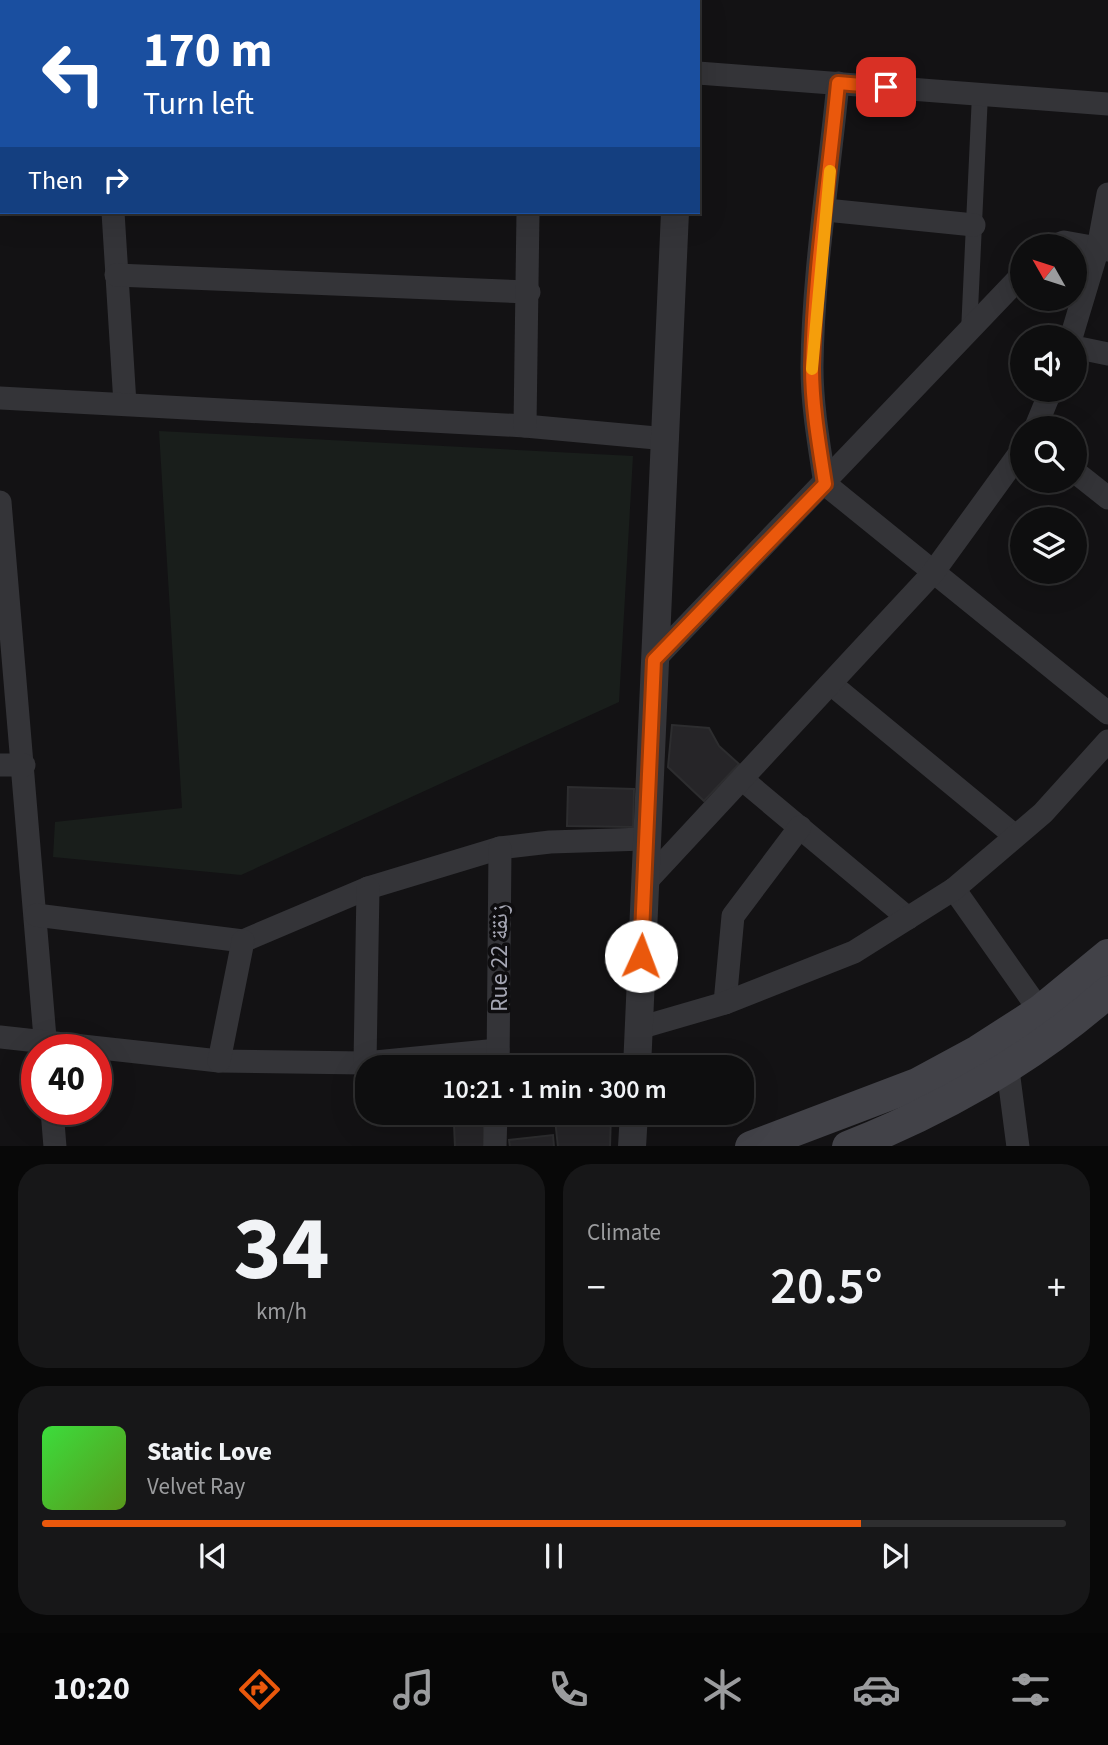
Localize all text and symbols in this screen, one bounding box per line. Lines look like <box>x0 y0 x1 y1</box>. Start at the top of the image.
text: 170 m <box>143 16 272 86</box>
icon: left <box>28 28 119 119</box>
pin <box>856 57 916 117</box>
icon: arrive <box>867 68 905 106</box>
text: Turn left <box>143 81 254 127</box>
icon: right <box>97 161 135 199</box>
text: Then <box>28 162 83 199</box>
north arrow <box>1010 234 1087 312</box>
map controls <box>1010 234 1087 584</box>
button: sound <box>1010 325 1087 402</box>
button: search <box>1010 416 1087 493</box>
button: layers <box>1010 507 1087 584</box>
street label: Rue 22 زنقة <box>482 904 517 1012</box>
position arrow <box>604 919 678 993</box>
speed limit sign: 40 <box>21 1034 112 1125</box>
text: 10:21 · 1 min · 300 m <box>442 1071 667 1108</box>
text: 34 <box>233 1185 330 1314</box>
text: Climate <box>587 1216 661 1249</box>
text: 20.5° <box>770 1250 883 1324</box>
text: − <box>587 1261 606 1315</box>
text: + <box>1047 1261 1066 1315</box>
text: km/h <box>256 1295 307 1328</box>
text: Static Love <box>147 1433 272 1470</box>
text: Velvet Ray <box>147 1470 245 1503</box>
icon: previous <box>194 1537 232 1575</box>
icon: pause <box>535 1537 573 1575</box>
icon: next <box>876 1537 914 1575</box>
icon: directions <box>235 1665 284 1714</box>
icon: music <box>389 1665 438 1714</box>
icon: phone <box>544 1665 593 1714</box>
icon: climate <box>698 1665 747 1714</box>
icon: car <box>852 1665 901 1714</box>
icon: filters <box>1006 1665 1055 1714</box>
text: 10:20 <box>53 1666 130 1712</box>

